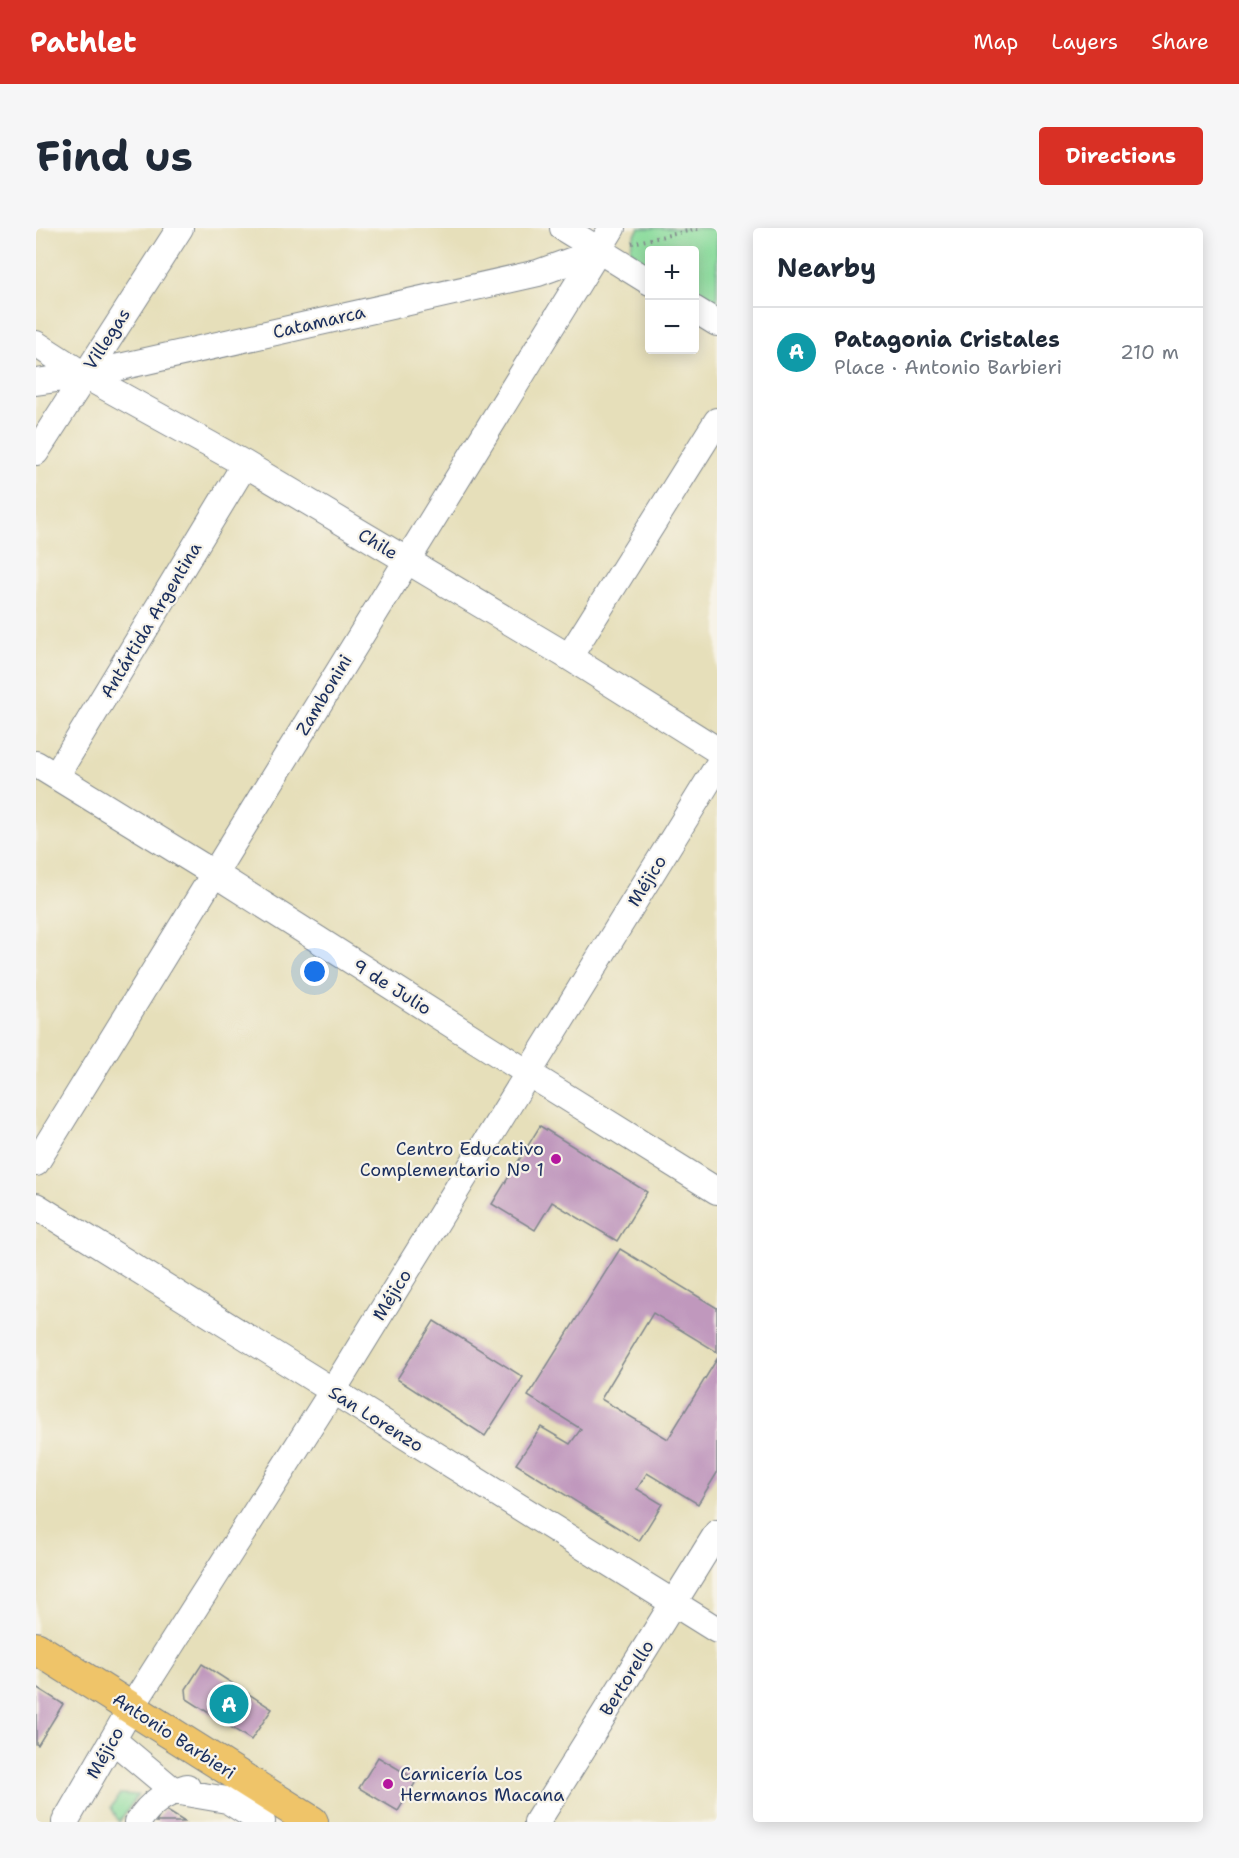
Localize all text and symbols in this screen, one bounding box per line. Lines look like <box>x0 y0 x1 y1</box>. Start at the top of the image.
text: Pathlet <box>30 23 137 61</box>
text: Map <box>973 28 1018 56</box>
text: Layers <box>1051 28 1118 56</box>
text: Share <box>1151 28 1209 56</box>
button: Directions <box>1039 127 1203 185</box>
text: Find us <box>36 128 193 184</box>
map controls <box>645 246 699 354</box>
button: + <box>645 246 699 300</box>
text: Nearby <box>777 250 876 285</box>
street label: Catamarca <box>270 300 368 344</box>
button: − <box>645 300 699 354</box>
street label: Villegas <box>78 304 136 374</box>
text: Patagonia Cristales <box>834 325 1060 354</box>
text: A <box>789 339 804 365</box>
text: 210 m <box>1120 339 1179 365</box>
text: Place · Antonio Barbieri <box>834 354 1062 380</box>
street label: Chile <box>354 523 402 565</box>
street label: Antártida Argentina <box>95 538 207 702</box>
street label: Zambonini <box>290 650 358 740</box>
street label: Méjico <box>622 851 672 911</box>
street label: 9 de Julio <box>348 953 436 1021</box>
your location <box>300 957 329 986</box>
place label: Centro Educativo Complementario N° 1 <box>360 1137 544 1182</box>
marker: Centro Educativo Complementario N° 1 <box>549 1152 563 1166</box>
street label: Méjico <box>367 1265 417 1325</box>
street label: San Lorenzo <box>324 1380 428 1458</box>
street label: Bertorello <box>594 1636 660 1720</box>
pin: A <box>210 1682 248 1726</box>
street label: Antonio Barbieri <box>109 1688 239 1784</box>
street label: Méjico <box>81 1723 129 1783</box>
place label: Carnicería Los Hermanos Macana <box>400 1762 564 1807</box>
marker: Carnicería Los Hermanos Macana <box>381 1777 395 1791</box>

